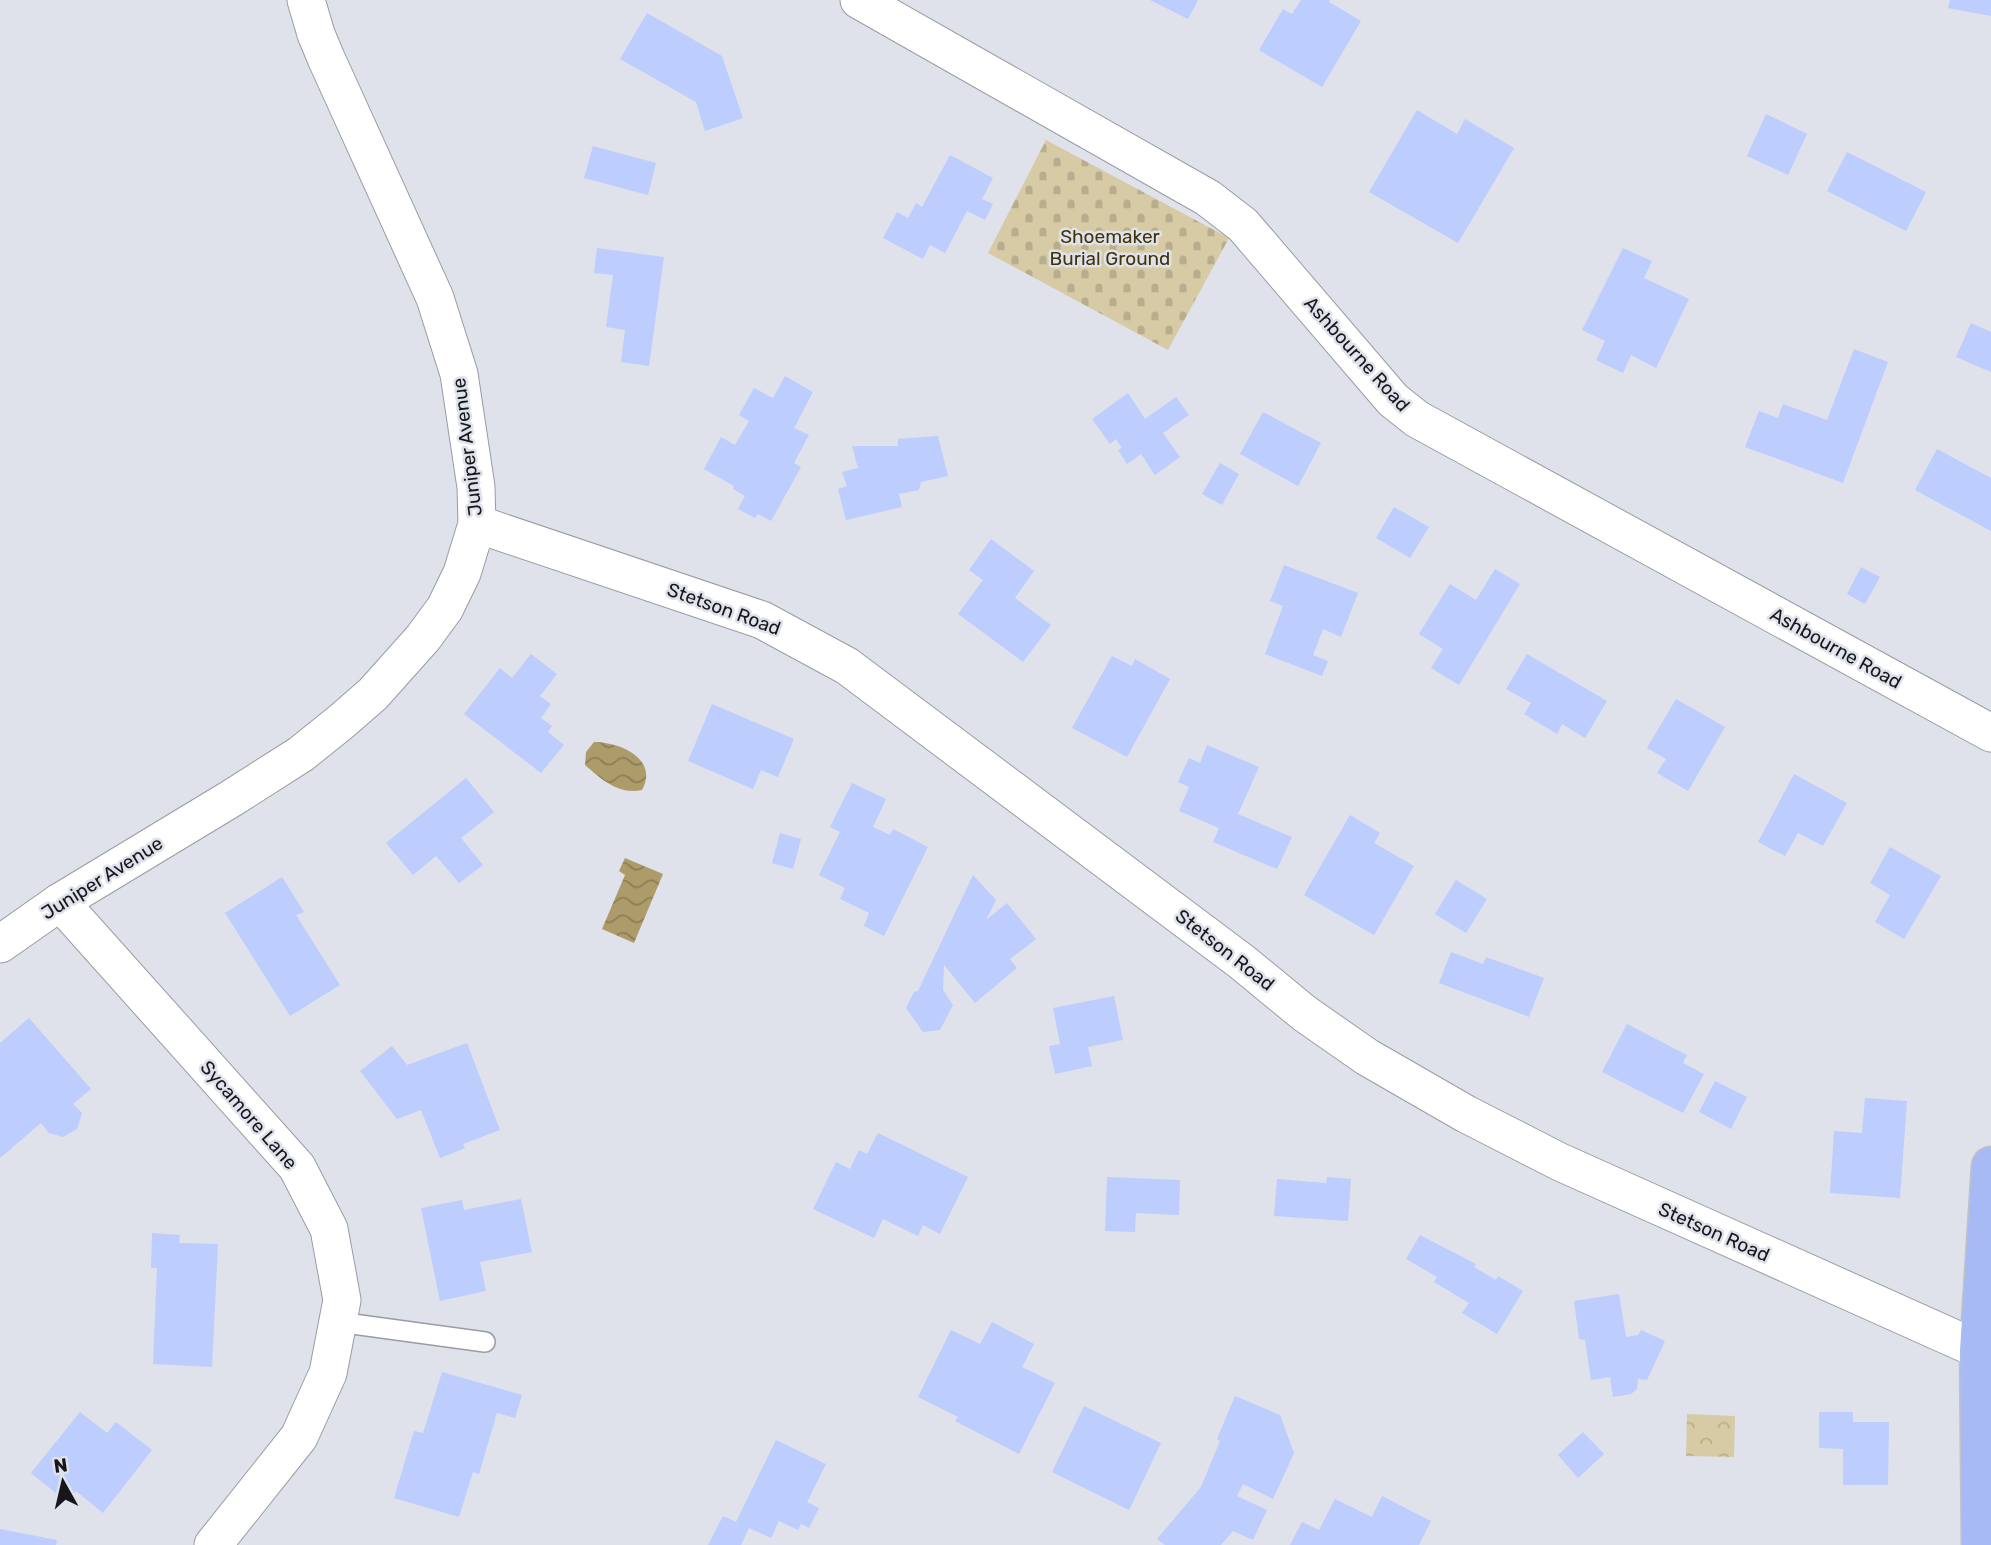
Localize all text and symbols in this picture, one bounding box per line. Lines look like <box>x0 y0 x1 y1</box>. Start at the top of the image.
park label: Shoemaker Burial Ground <box>1050 225 1170 270</box>
street label: Ashbourne Road <box>1299 292 1415 416</box>
street label: Juniper Avenue <box>447 377 487 517</box>
street label: Stetson Road <box>664 578 784 640</box>
street label: Ashbourne Road <box>1766 602 1906 694</box>
street label: Juniper Avenue <box>37 831 167 925</box>
street label: Stetson Road <box>1171 904 1279 996</box>
street label: Sycamore Lane <box>196 1056 302 1174</box>
street label: Stetson Road <box>1655 1197 1773 1267</box>
north arrow <box>28 1447 98 1517</box>
text: N <box>52 1453 69 1478</box>

